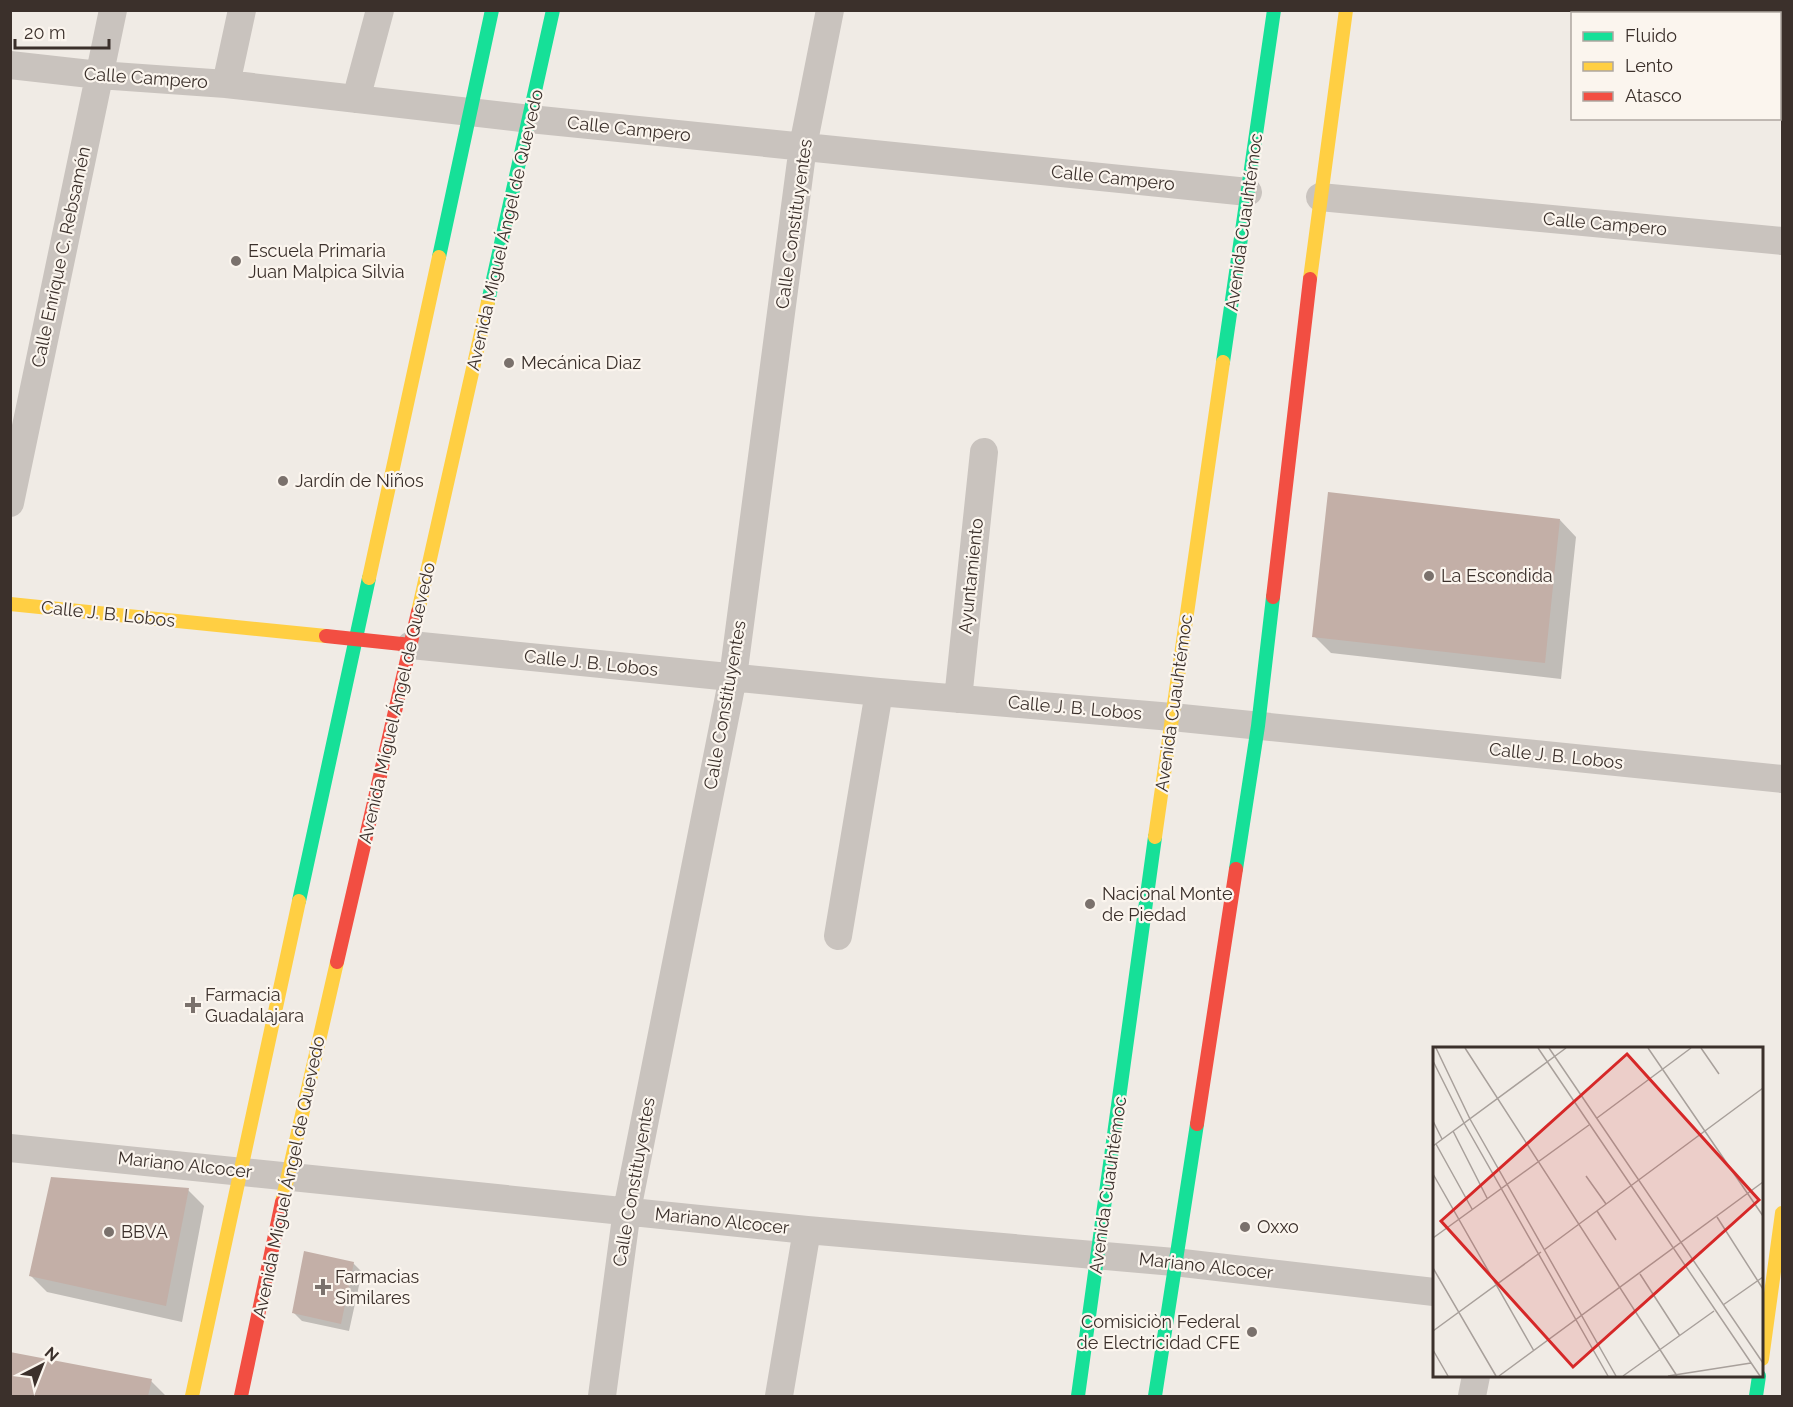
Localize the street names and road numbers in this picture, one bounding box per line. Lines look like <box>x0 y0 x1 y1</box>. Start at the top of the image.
street label: Calle Campero <box>83 63 209 92</box>
street label: Avenida Miguel Ángel de Quevedo <box>461 87 547 372</box>
street label: Calle Campero <box>566 112 692 145</box>
street label: Avenida Cuauhtémoc <box>1221 132 1266 312</box>
street label: Calle Constituyentes <box>771 137 816 310</box>
street label: Calle Enrique C. Rebsamén <box>27 145 94 369</box>
street label: Calle Campero <box>1050 161 1176 194</box>
street label: Calle Campero <box>1542 208 1668 239</box>
street label: Ayuntamiento <box>954 517 987 635</box>
street label: Avenida Miguel Ángel de Quevedo <box>353 560 439 845</box>
street label: Calle J. B. Lobos <box>40 596 176 631</box>
street label: Avenida Cuauhtémoc <box>1151 613 1196 793</box>
street label: Calle Constituyentes <box>699 618 750 791</box>
street label: Calle J. B. Lobos <box>523 645 659 680</box>
street label: Calle J. B. Lobos <box>1007 691 1143 724</box>
street label: Calle J. B. Lobos <box>1488 738 1624 773</box>
street label: Avenida Miguel Ángel de Quevedo <box>247 1033 329 1320</box>
street label: Calle Constituyentes <box>608 1095 659 1268</box>
street label: Avenida Cuauhtémoc <box>1085 1095 1130 1275</box>
street label: Mariano Alcocer <box>117 1147 254 1182</box>
street label: Mariano Alcocer <box>654 1203 791 1238</box>
street label: Mariano Alcocer <box>1138 1248 1275 1283</box>

